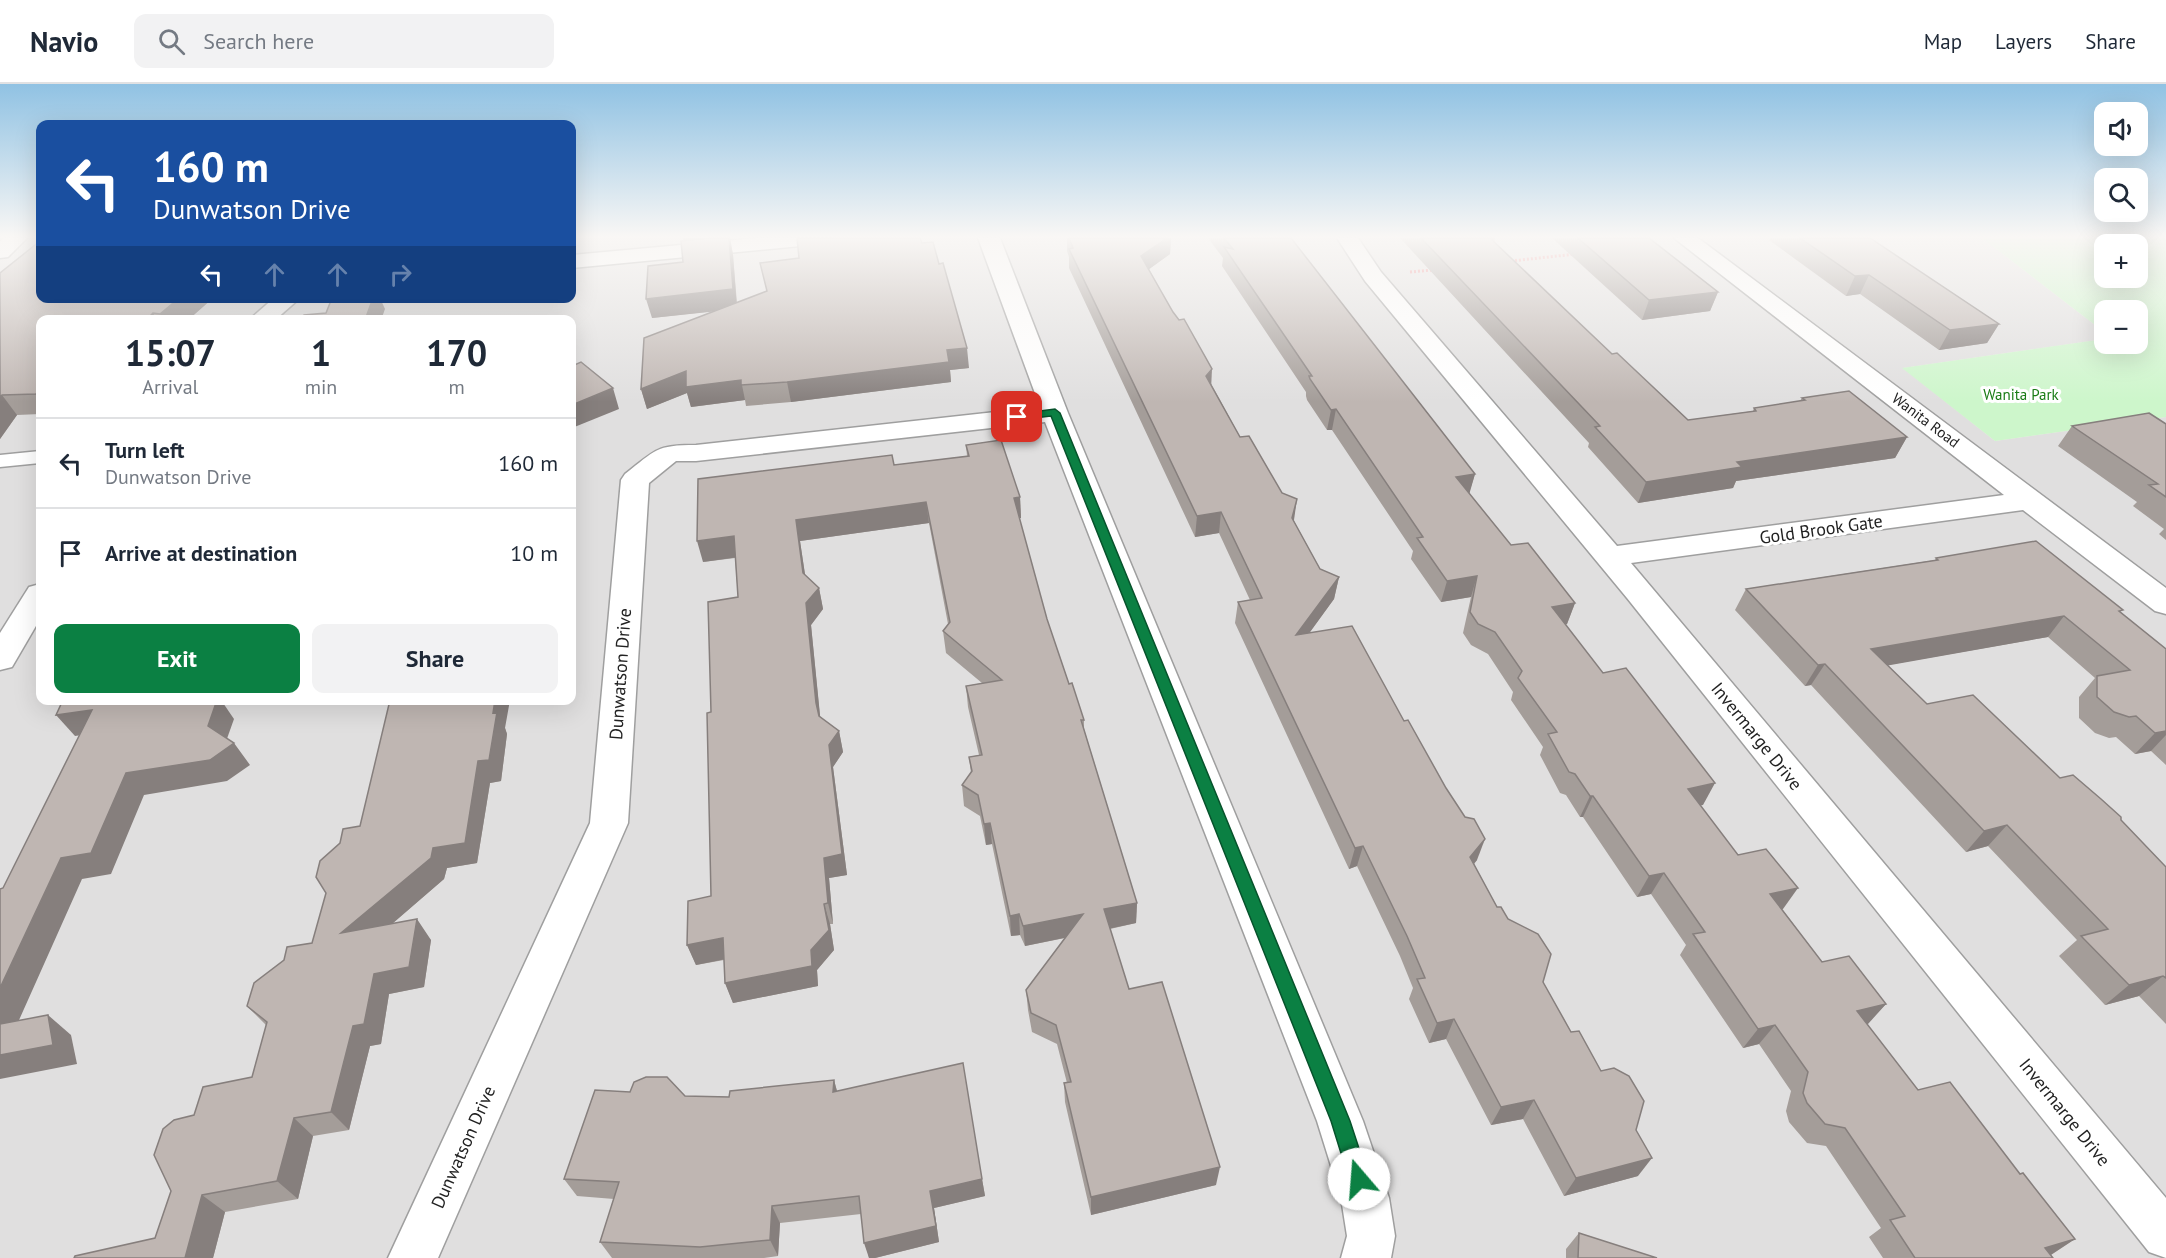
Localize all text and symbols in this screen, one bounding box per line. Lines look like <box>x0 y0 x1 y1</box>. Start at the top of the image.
search box <box>134 14 554 68</box>
text: Navio <box>30 23 98 60</box>
icon: search <box>155 25 188 58</box>
text: Search here <box>203 27 314 55</box>
text: Map <box>1924 28 1962 55</box>
text: Layers <box>1995 28 2052 55</box>
text: Share <box>2085 28 2136 55</box>
map controls <box>2094 102 2148 354</box>
button: sound <box>2094 102 2148 156</box>
text: 160 m <box>153 139 269 194</box>
icon: left <box>54 144 132 222</box>
button: search <box>2094 168 2148 222</box>
text: Dunwatson Drive <box>153 192 351 226</box>
button: + <box>2094 234 2148 288</box>
icon: left <box>195 258 228 291</box>
icon: ahead <box>258 258 291 291</box>
icon: ahead <box>321 258 354 291</box>
icon: right <box>384 258 417 291</box>
button: − <box>2094 300 2148 354</box>
text: 15:07 <box>125 329 216 376</box>
text: 1 <box>311 329 331 376</box>
text: 170 <box>426 329 487 376</box>
text: Arrival <box>142 374 198 400</box>
text: min <box>305 374 337 400</box>
text: m <box>449 374 465 400</box>
park label: Wanita Park <box>1983 385 2060 404</box>
street label: Wanita Road <box>1888 388 1964 452</box>
pin <box>991 391 1042 442</box>
icon: arrive <box>1000 400 1033 433</box>
text: Turn left <box>105 436 185 464</box>
icon: left <box>54 447 87 480</box>
text: 160 m <box>498 449 558 477</box>
text: Dunwatson Drive <box>105 464 251 490</box>
street label: Gold Brook Gate <box>1758 509 1884 549</box>
icon: arrive <box>54 537 87 570</box>
text: Arrive at destination <box>105 539 297 567</box>
text: 10 m <box>510 539 558 567</box>
street label: Dunwatson Drive <box>604 607 636 741</box>
button: Exit <box>54 624 300 693</box>
button: Share <box>312 624 558 693</box>
street label: Invermarge Drive <box>1706 677 1808 795</box>
street label: Invermarge Drive <box>2014 1053 2116 1171</box>
street label: Dunwatson Drive <box>426 1082 500 1212</box>
position arrow <box>1327 1147 1391 1211</box>

